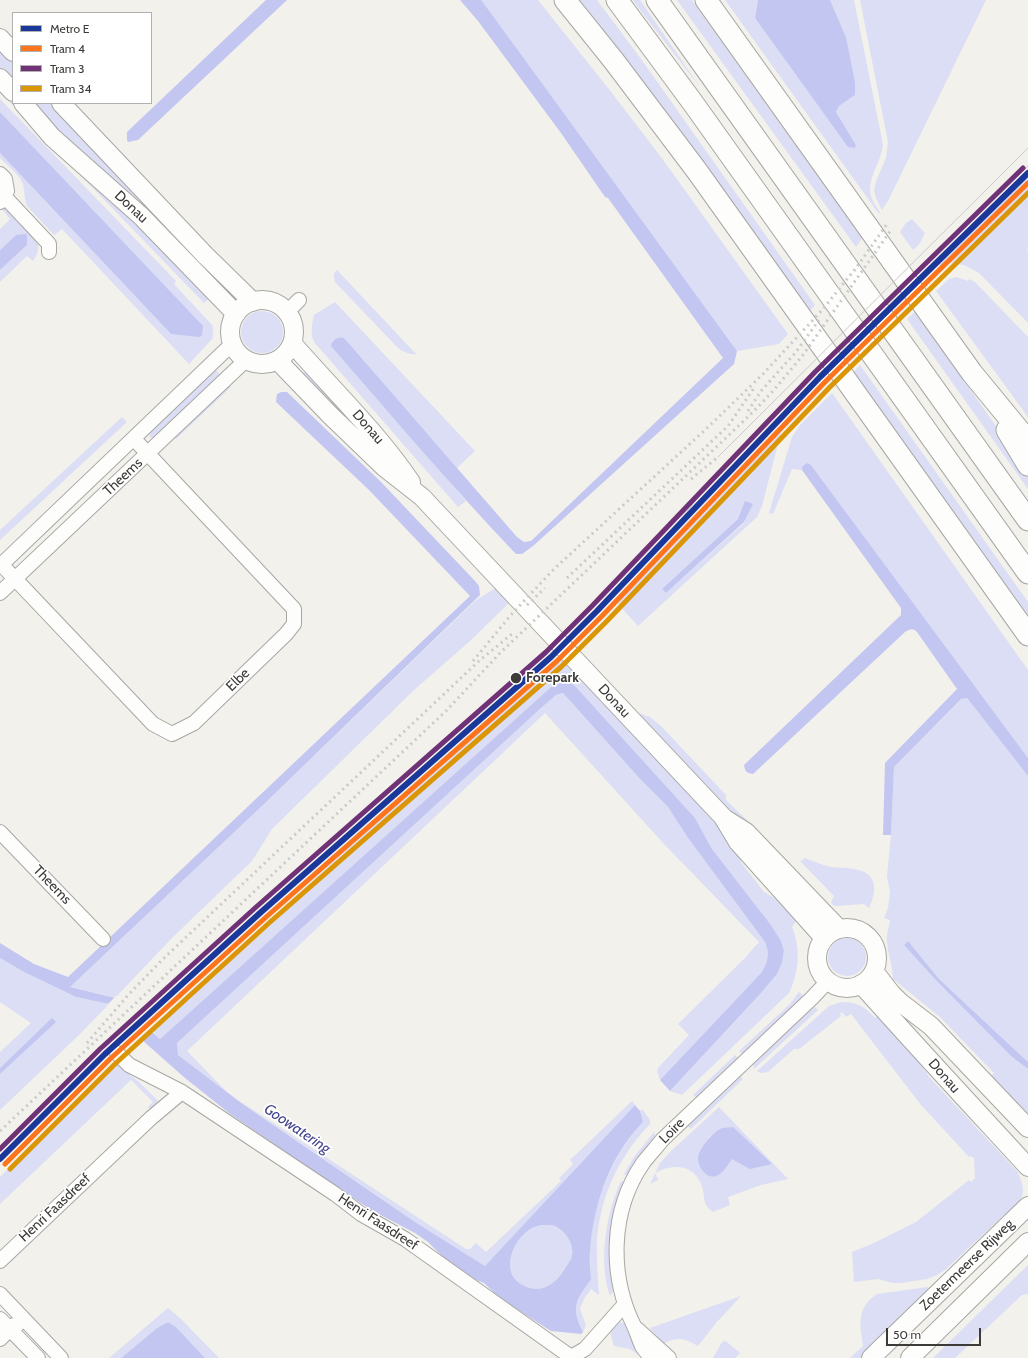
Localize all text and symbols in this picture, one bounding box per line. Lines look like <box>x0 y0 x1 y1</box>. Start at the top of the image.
legend <box>12 12 152 104</box>
text: Metro E <box>50 21 89 36</box>
text: Tram 4 <box>50 41 85 56</box>
text: Tram 3 <box>50 61 85 76</box>
text: Tram 34 <box>50 81 91 96</box>
street label: Donau <box>111 187 151 227</box>
street label: Donau <box>349 407 387 447</box>
street label: Theems <box>100 455 146 499</box>
street label: Elbe <box>223 665 253 695</box>
place label: Forepark <box>526 670 579 686</box>
marker: Forepark <box>509 671 523 685</box>
street label: Donau <box>594 681 634 721</box>
street label: Theems <box>30 862 74 908</box>
street label: Donau <box>925 1056 963 1096</box>
water label: Goowatering <box>260 1100 334 1158</box>
street label: Loire <box>656 1115 688 1147</box>
street label: Henri Faasdreef <box>16 1170 94 1246</box>
street label: Henri Faasdreef <box>335 1190 421 1254</box>
street label: Zoetermeerse Rijweg <box>917 1216 1017 1314</box>
scale bar <box>888 1320 983 1346</box>
text: 50 m <box>893 1327 921 1342</box>

